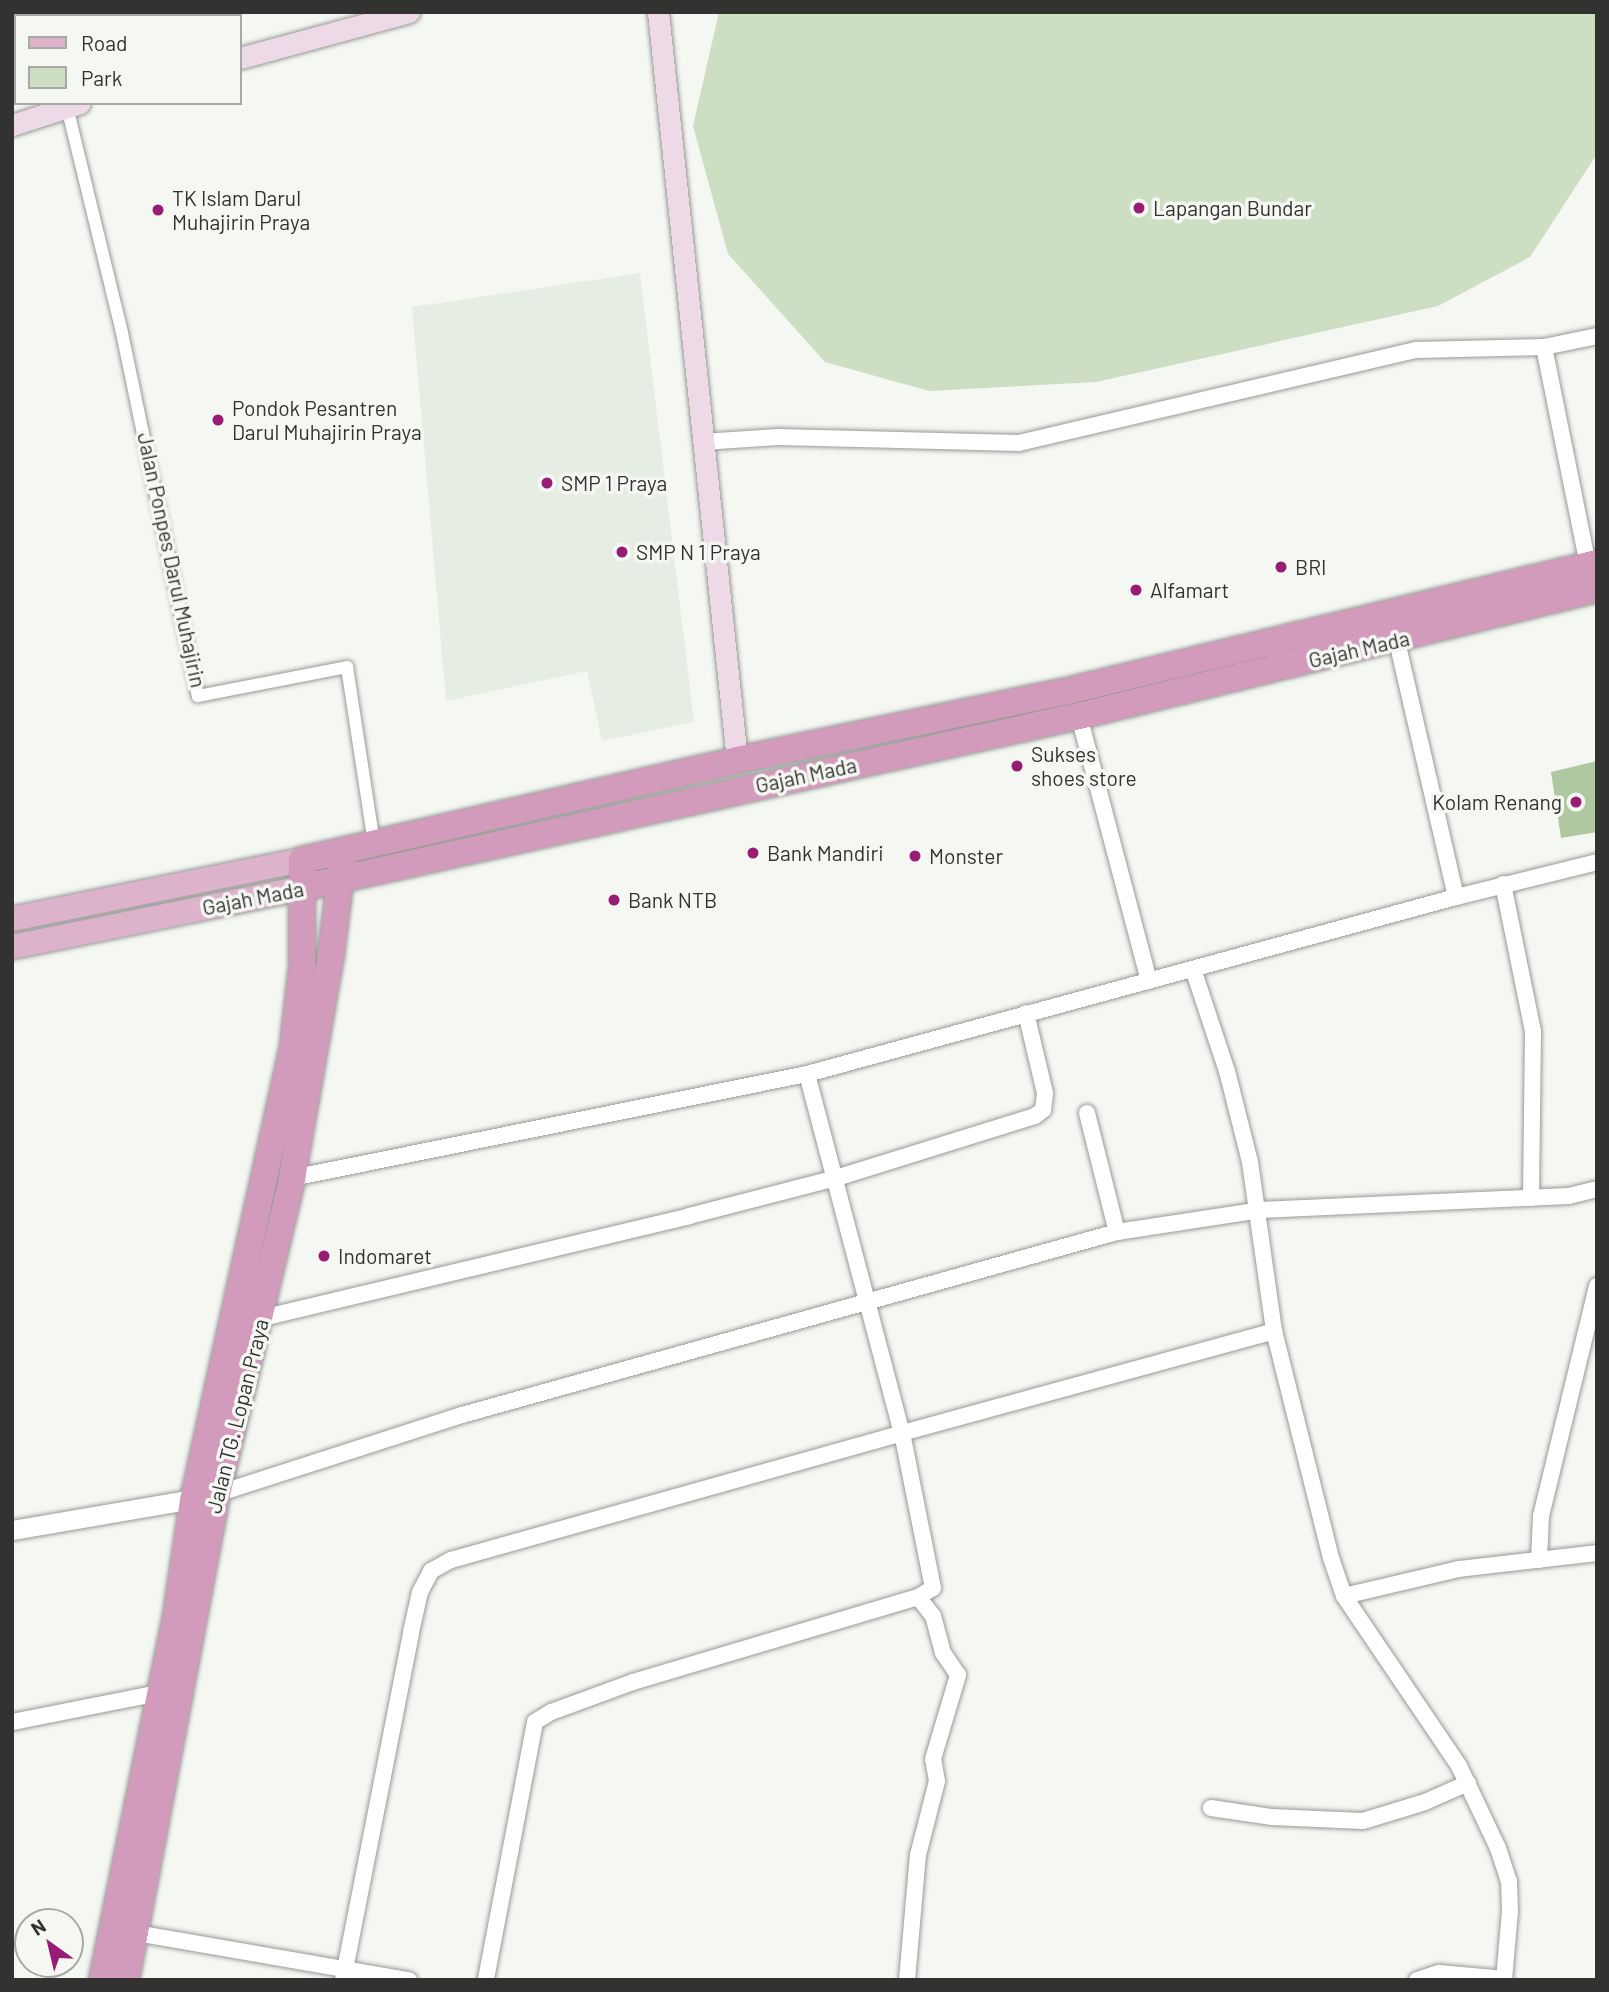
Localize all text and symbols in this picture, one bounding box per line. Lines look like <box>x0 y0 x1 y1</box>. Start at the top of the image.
legend <box>14 14 242 105</box>
text: Road <box>81 30 127 55</box>
text: Park <box>81 65 122 90</box>
place label: TK Islam Darul Muhajirin Praya <box>172 185 310 235</box>
place label: Lapangan Bundar <box>1153 195 1312 221</box>
marker: Lapangan Bundar <box>1131 200 1147 216</box>
marker: TK Islam Darul Muhajirin Praya <box>150 202 166 218</box>
place label: Pondok Pesantren Darul Muhajirin Praya <box>232 395 422 445</box>
marker: Pondok Pesantren Darul Muhajirin Praya <box>210 412 226 428</box>
street label: Jalan Ponpes Darul Muhajirin <box>133 430 211 690</box>
place label: SMP 1 Praya <box>561 470 667 496</box>
marker: SMP 1 Praya <box>539 475 555 491</box>
place label: SMP N 1 Praya <box>636 539 761 565</box>
marker: SMP N 1 Praya <box>614 544 630 560</box>
place label: BRI <box>1295 554 1326 580</box>
marker: BRI <box>1273 559 1289 575</box>
place label: Alfamart <box>1150 577 1229 603</box>
marker: Alfamart <box>1128 582 1144 598</box>
street label: Gajah Mada <box>1306 625 1412 673</box>
place label: Sukses shoes store <box>1031 741 1137 791</box>
street label: Gajah Mada <box>753 752 859 798</box>
marker: Sukses shoes store <box>1009 758 1025 774</box>
place label: Kolam Renang <box>1432 789 1562 815</box>
marker: Kolam Renang <box>1568 794 1584 810</box>
place label: Bank Mandiri <box>767 840 884 866</box>
place label: Monster <box>929 843 1003 869</box>
marker: Bank Mandiri <box>745 845 761 861</box>
marker: Monster <box>907 848 923 864</box>
street label: Gajah Mada <box>200 876 306 920</box>
place label: Bank NTB <box>628 887 717 913</box>
marker: Bank NTB <box>606 892 622 908</box>
place label: Indomaret <box>338 1243 432 1269</box>
marker: Indomaret <box>316 1248 332 1264</box>
street label: Jalan TG. Lopan Praya <box>201 1316 273 1516</box>
north arrow <box>14 1908 84 1978</box>
text: N <box>26 1914 50 1940</box>

